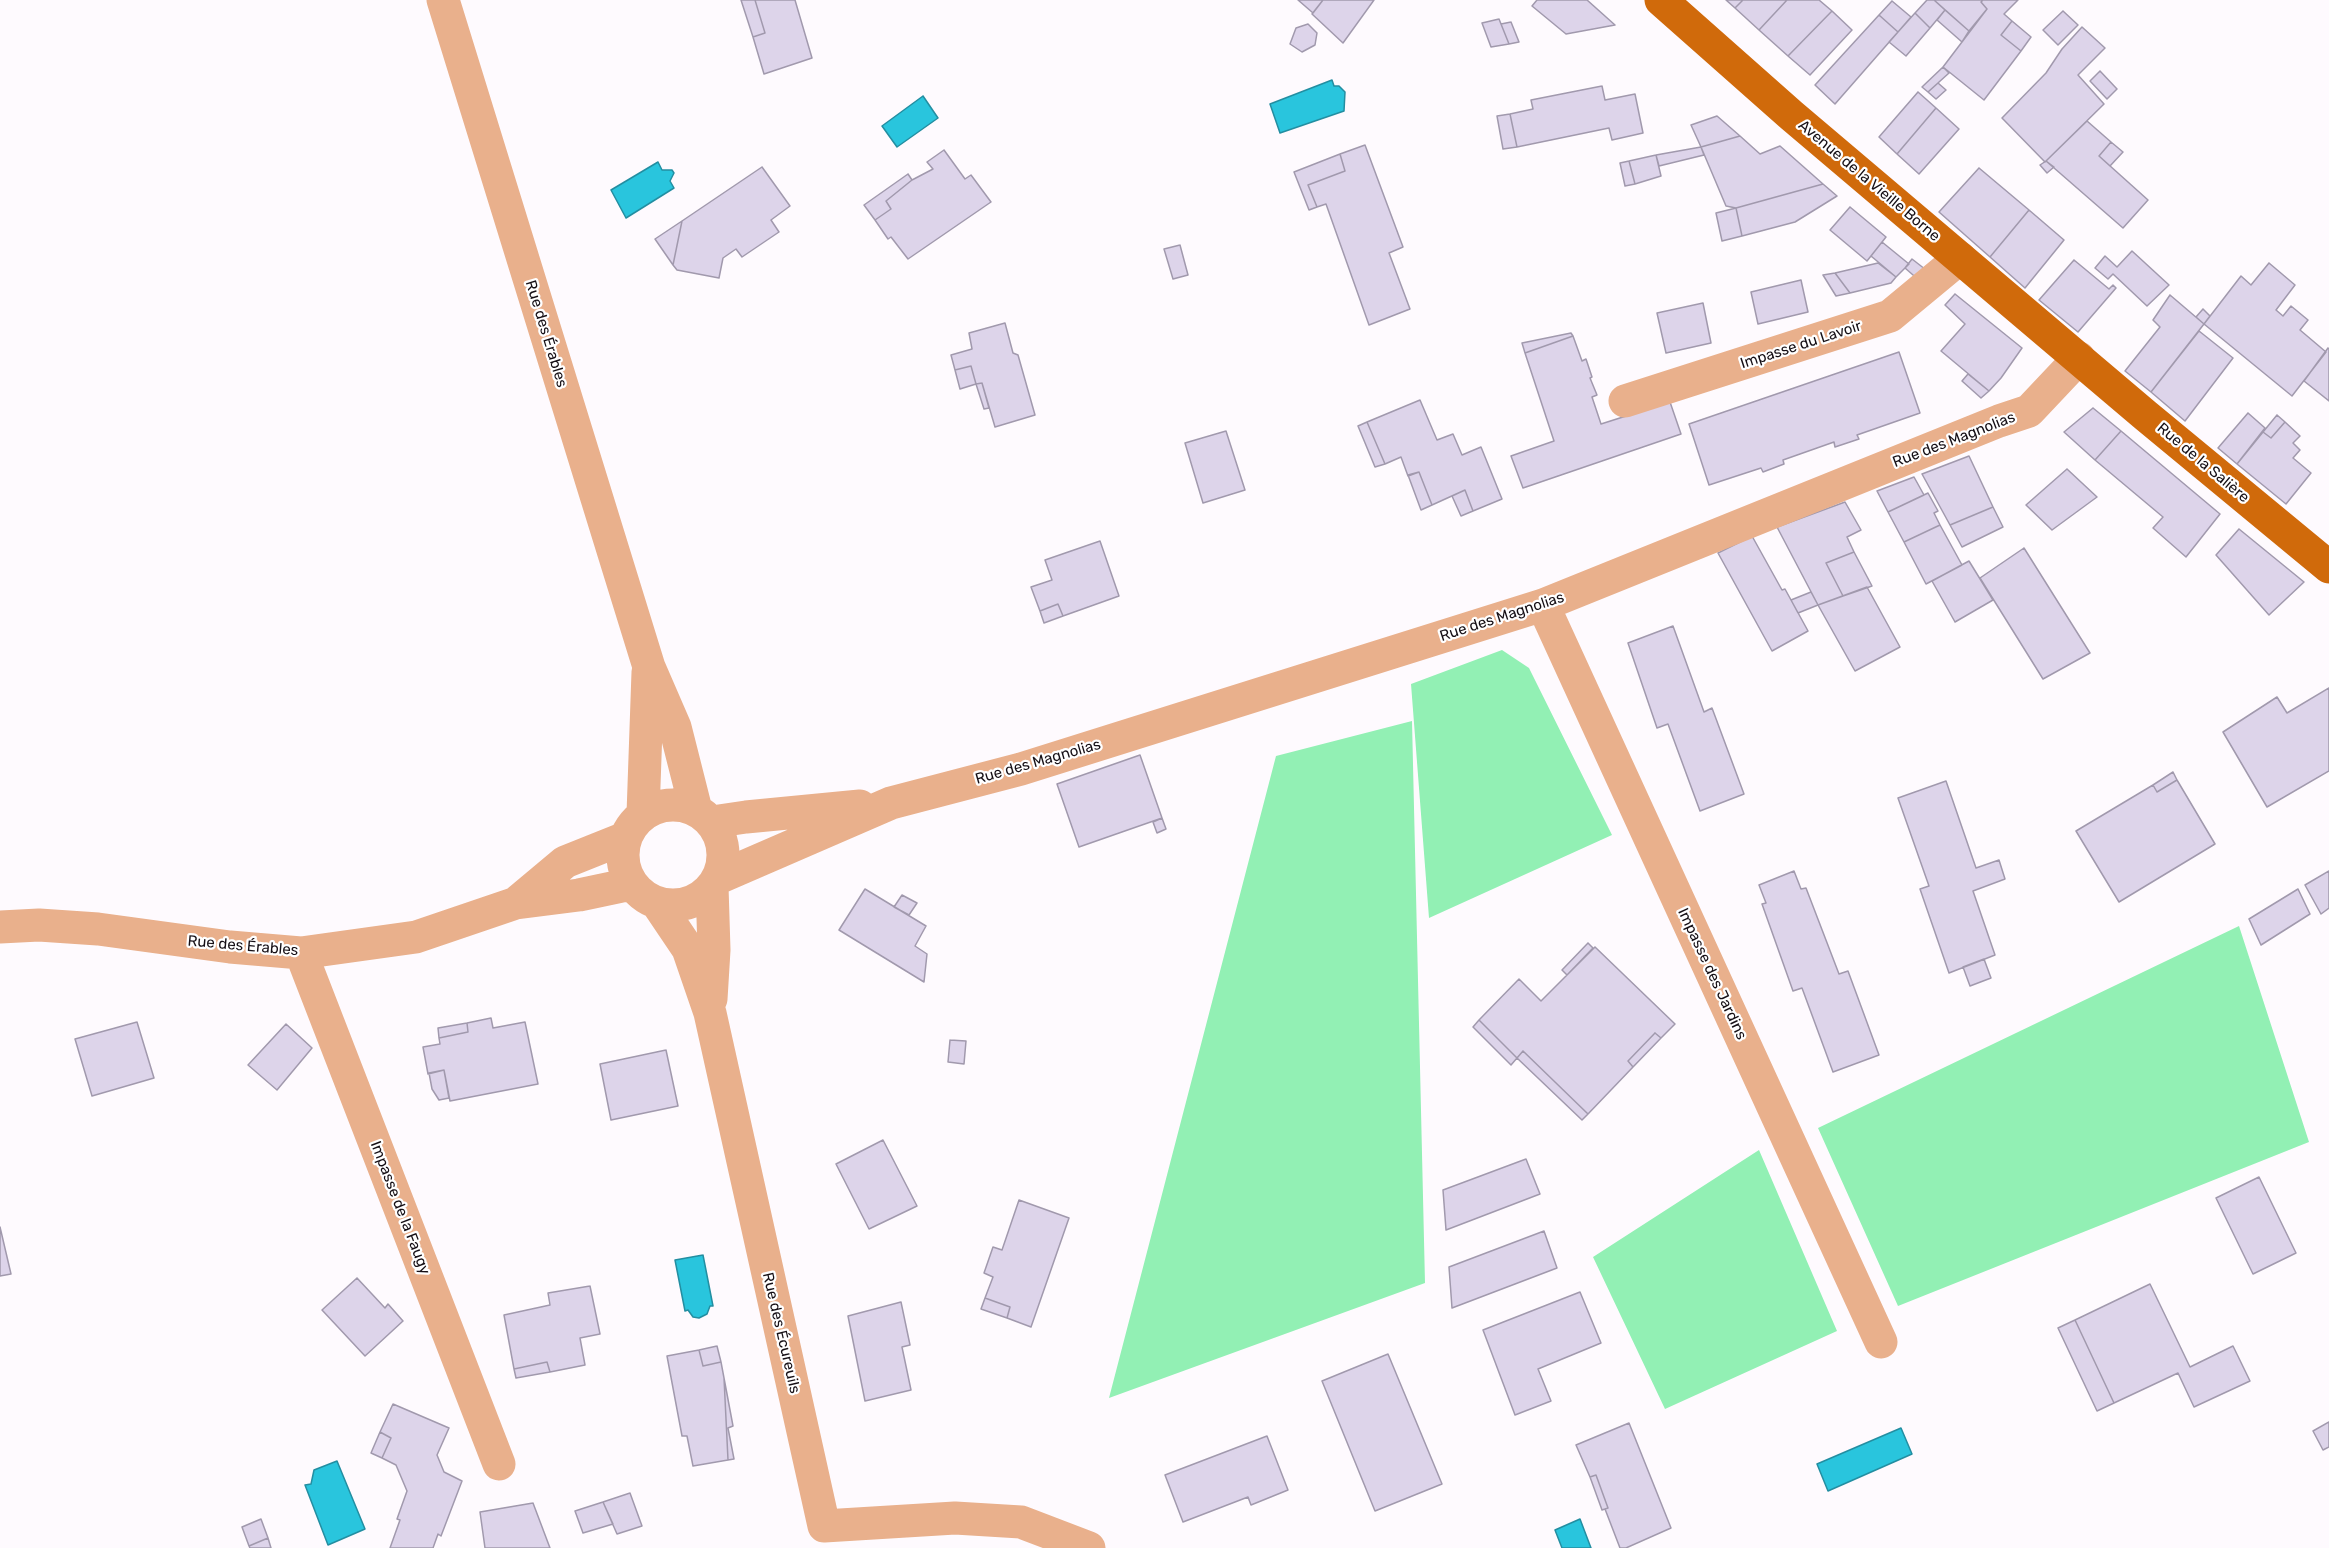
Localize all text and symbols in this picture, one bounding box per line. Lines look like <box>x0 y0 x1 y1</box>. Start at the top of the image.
street label: Avenue de la Vieille Borne <box>1794 116 1944 246</box>
street label: Rue des Érables <box>521 278 571 390</box>
street label: Impasse du Lavoir <box>1738 317 1864 373</box>
street label: Rue des Magnolias <box>1890 408 2018 472</box>
street label: Rue de la Salière <box>2153 419 2253 507</box>
street label: Rue des Magnolias <box>1438 588 1566 646</box>
street label: Rue des Magnolias <box>973 735 1103 789</box>
street label: Impasse des Jardins <box>1674 905 1750 1043</box>
street label: Rue des Érables <box>187 932 299 960</box>
street label: Impasse de la Faugy <box>366 1139 434 1277</box>
street label: Rue des Écureuils <box>758 1271 804 1395</box>

